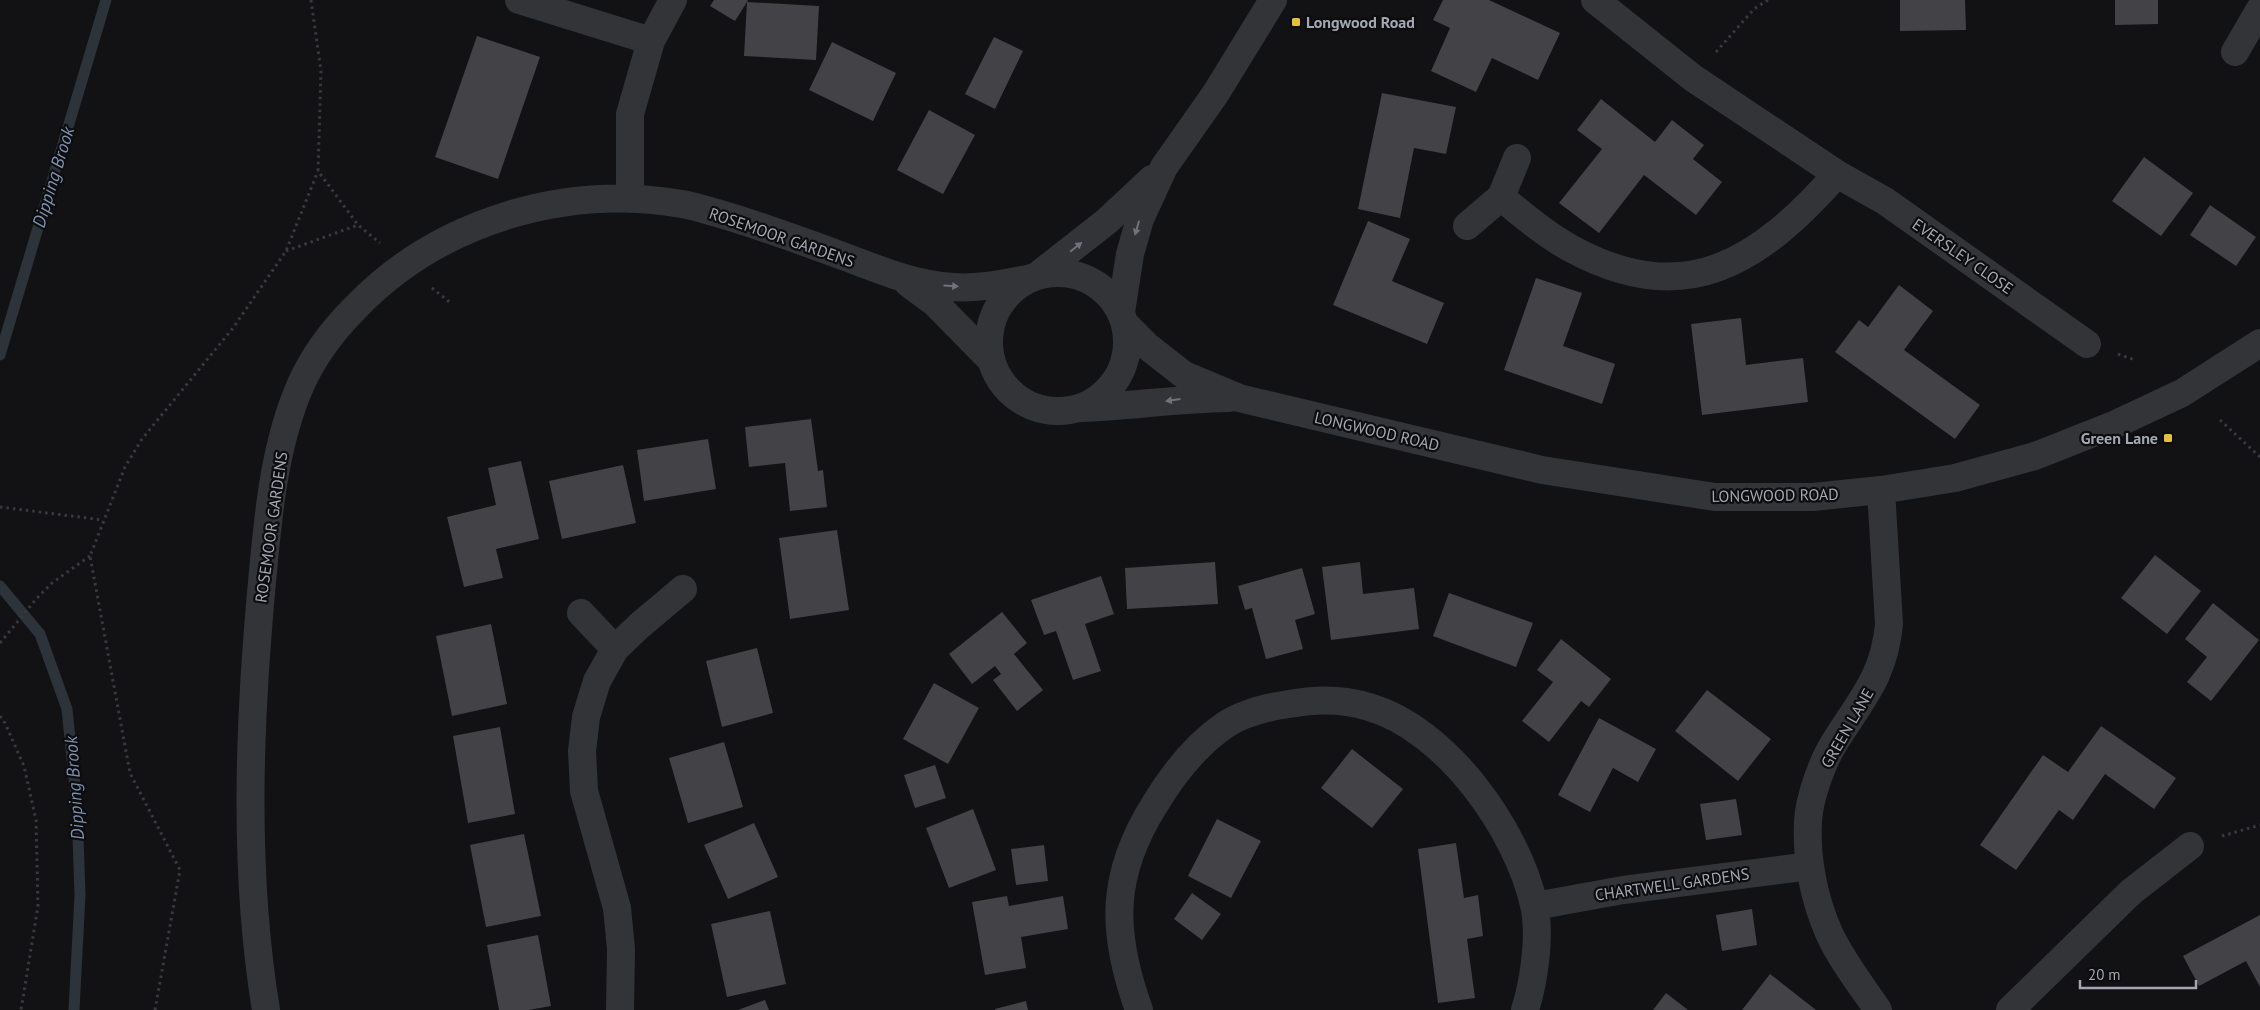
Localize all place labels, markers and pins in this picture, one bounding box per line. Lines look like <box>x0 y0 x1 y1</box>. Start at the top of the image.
place label: Longwood Road <box>1306 12 1415 32</box>
marker: Longwood Road <box>1290 16 1302 28</box>
place label: Green Lane <box>2081 428 2158 448</box>
marker: Green Lane <box>2162 432 2174 444</box>

